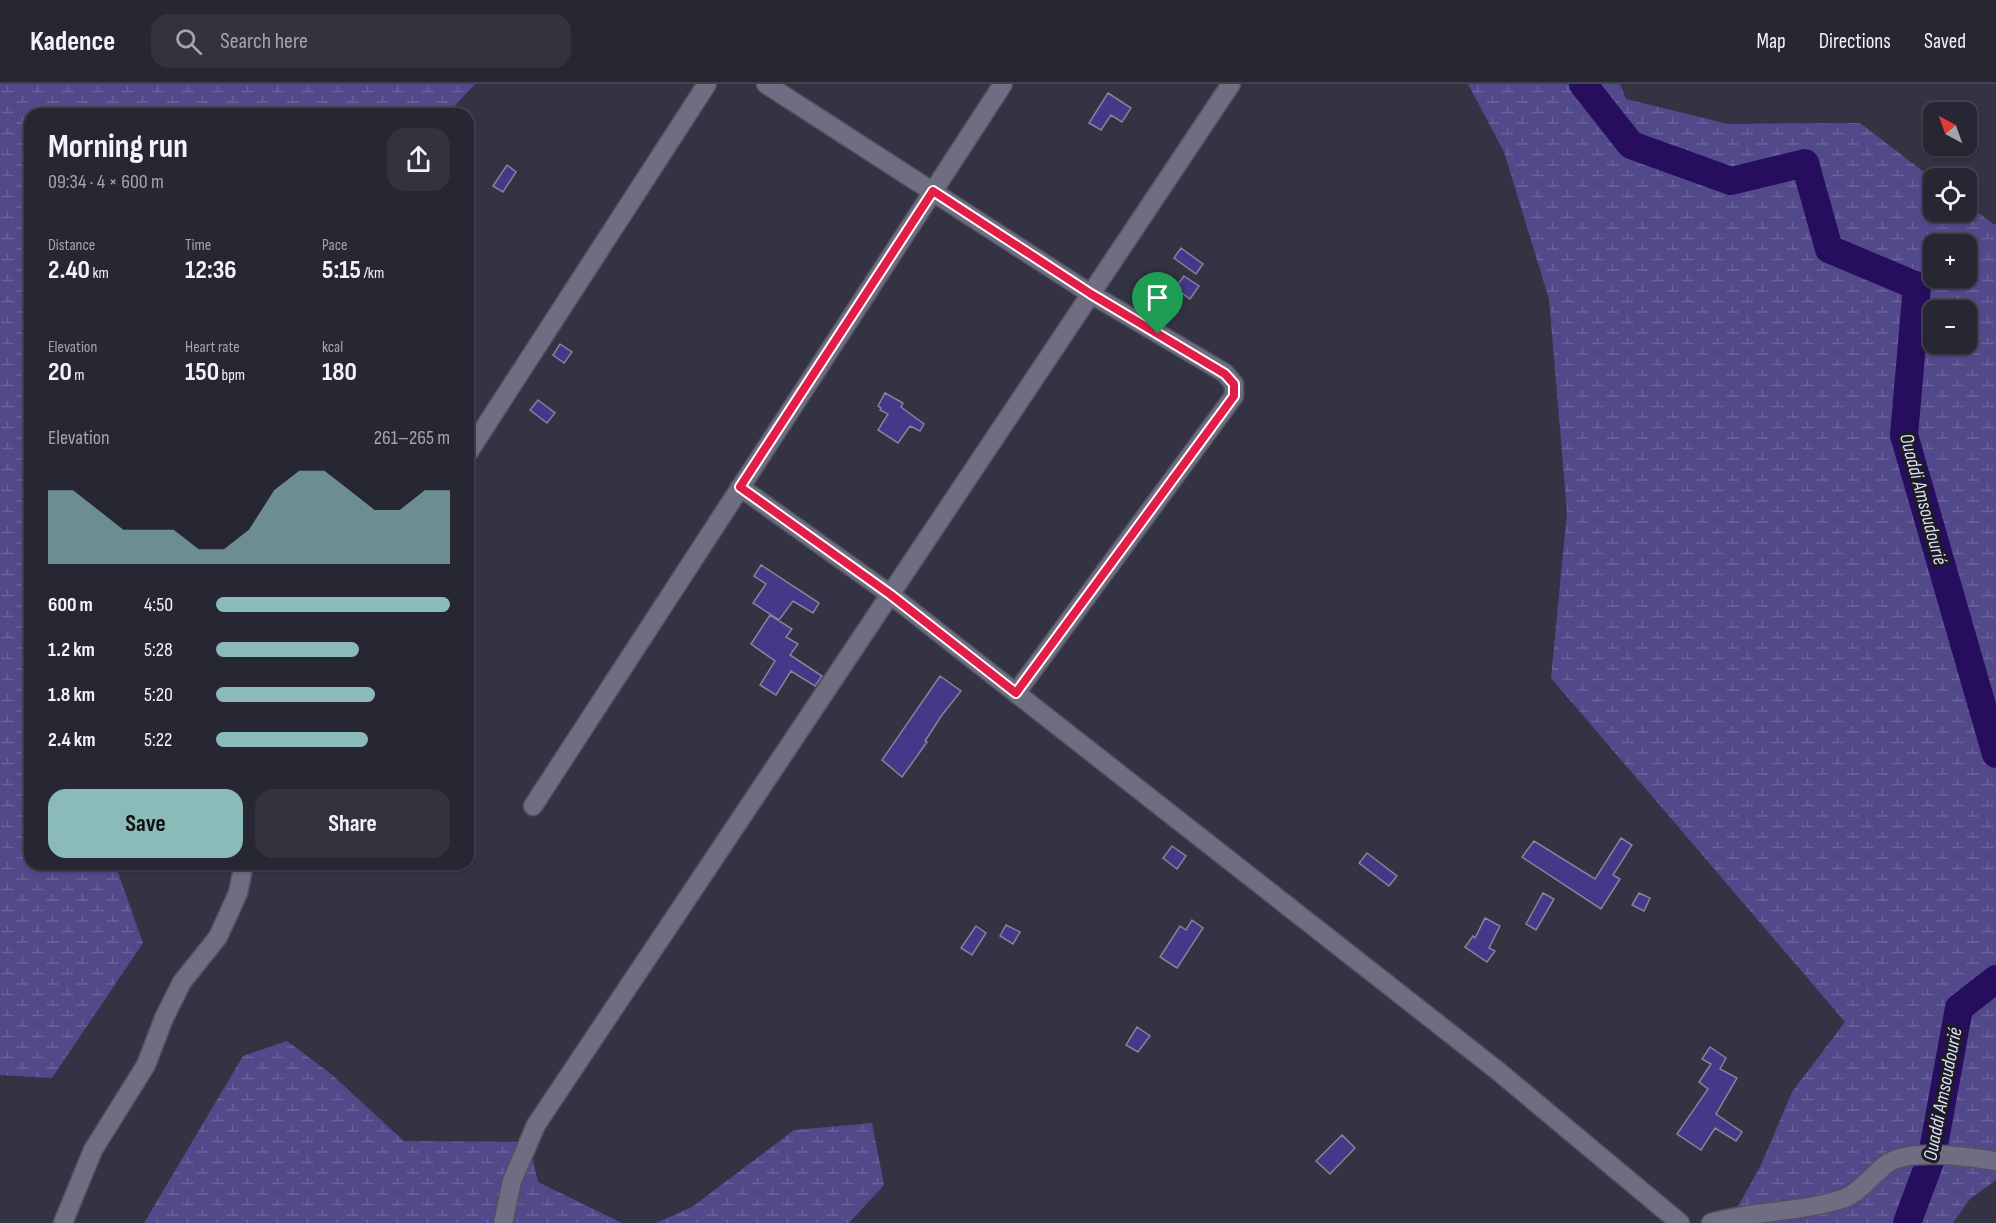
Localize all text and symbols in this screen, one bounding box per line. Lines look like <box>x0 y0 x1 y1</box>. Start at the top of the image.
search box <box>151 14 571 68</box>
text: Kadence <box>30 25 115 58</box>
icon: search <box>172 25 205 58</box>
text: Search here <box>220 28 308 55</box>
text: Map <box>1756 29 1786 54</box>
text: Directions <box>1819 29 1891 54</box>
text: Saved <box>1924 29 1966 54</box>
north arrow <box>1923 102 1977 156</box>
map controls <box>1923 102 1977 354</box>
text: Morning run <box>48 127 188 167</box>
button: share <box>387 128 450 191</box>
button: locate <box>1923 168 1977 222</box>
text: 09:34 · 4 × 600 m <box>48 170 164 194</box>
button: + <box>1923 234 1977 288</box>
text: Distance <box>48 236 95 255</box>
text: Time <box>185 236 211 255</box>
text: Pace <box>322 236 347 255</box>
text: 2.40 <box>48 255 90 286</box>
text: 12:36 <box>185 255 237 286</box>
text: 5:15 <box>322 255 361 286</box>
text: km <box>90 264 109 283</box>
text: /km <box>361 264 384 283</box>
pin <box>1132 272 1183 334</box>
icon: arrive <box>1141 281 1174 314</box>
button: − <box>1923 300 1977 354</box>
text: Elevation <box>48 338 97 357</box>
text: Heart rate <box>185 338 240 357</box>
text: kcal <box>322 338 343 357</box>
text: 20 <box>48 357 72 388</box>
text: 150 <box>185 357 219 388</box>
text: 180 <box>322 357 357 388</box>
text: m <box>72 366 85 385</box>
text: bpm <box>219 366 245 385</box>
text: Elevation <box>48 426 110 450</box>
text: 261–265 m <box>374 426 450 450</box>
water label: Ouaddi Amsoudourié <box>1894 431 1952 568</box>
text: 600 m <box>48 593 93 617</box>
text: 4:50 <box>144 593 173 617</box>
text: 1.2 km <box>48 638 95 662</box>
text: 5:28 <box>144 638 173 662</box>
text: 1.8 km <box>48 683 95 707</box>
text: 5:20 <box>144 683 173 707</box>
text: 2.4 km <box>48 728 96 752</box>
text: 5:22 <box>144 728 172 752</box>
button: Save <box>48 789 243 858</box>
button: Share <box>255 789 450 858</box>
water label: Ouaddi Amsoudourié <box>1918 1025 1968 1163</box>

